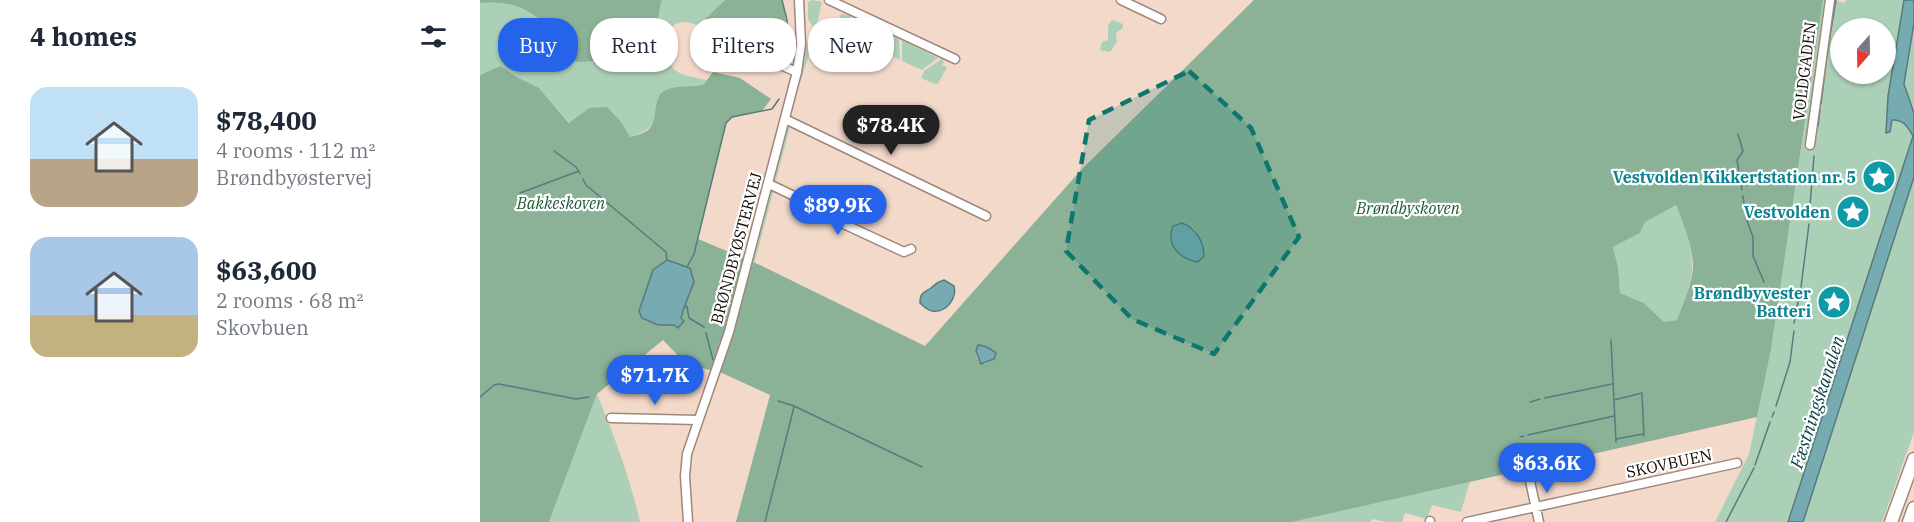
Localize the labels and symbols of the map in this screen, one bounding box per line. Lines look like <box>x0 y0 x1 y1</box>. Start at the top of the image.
north arrow <box>1830 18 1896 84</box>
street label: VOLDGADEN <box>1788 21 1820 121</box>
pin: $78.4K <box>842 105 940 156</box>
place icon: Vestvolden Kikkertstation nr. 5 <box>1861 159 1897 195</box>
place label: Vestvolden Kikkertstation nr. 5 <box>1613 167 1856 187</box>
street label: BRØNDBYØSTERVEJ <box>706 170 766 326</box>
pin: $89.9K <box>789 185 887 236</box>
park label: Bakkeskoven <box>516 193 605 213</box>
place icon: Vestvolden <box>1835 194 1871 230</box>
park label: Brøndbyskoven <box>1355 198 1460 218</box>
place label: Vestvolden <box>1744 202 1830 222</box>
place label: Brøndbyvester Batteri <box>1694 283 1811 321</box>
place icon: Brøndbyvester Batteri <box>1816 284 1852 320</box>
water label: Fæstningskanalen <box>1784 332 1850 472</box>
pin: $71.7K <box>606 355 704 406</box>
pin: $63.6K <box>1498 443 1596 494</box>
street label: SKOVBUEN <box>1624 444 1714 482</box>

